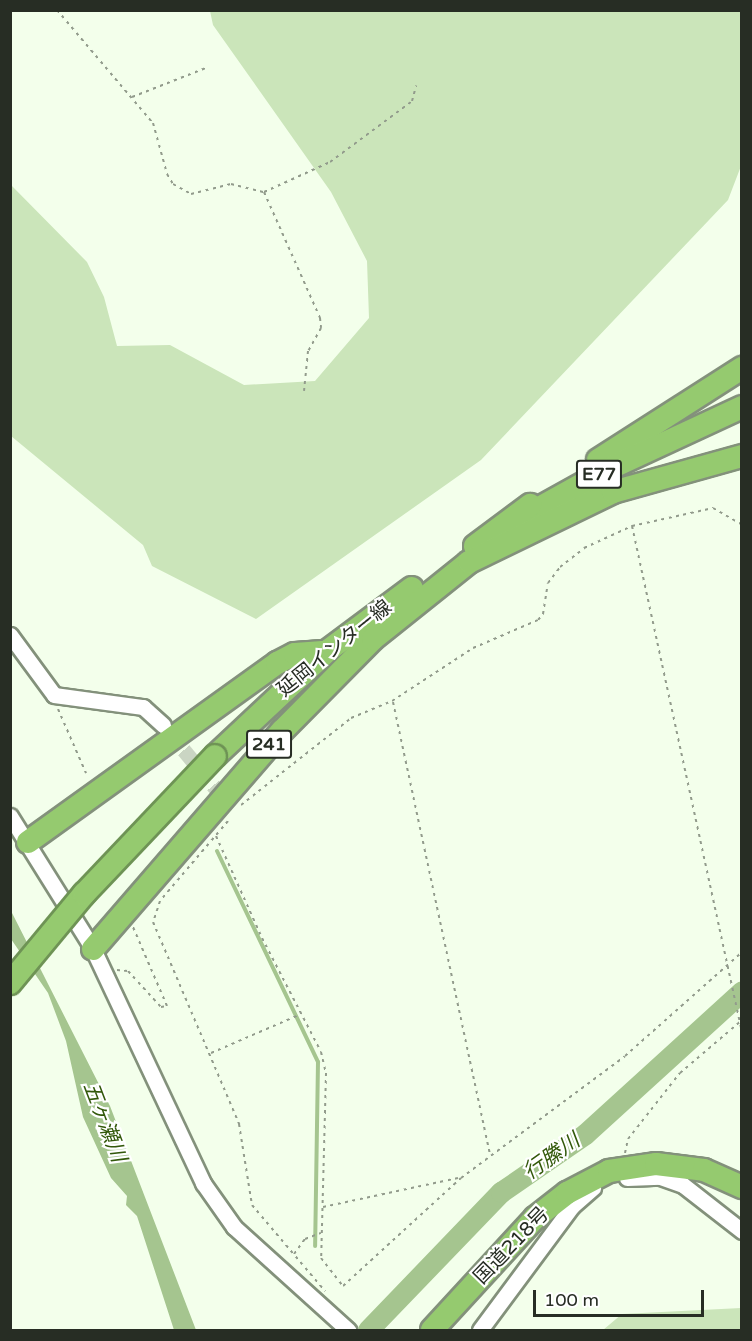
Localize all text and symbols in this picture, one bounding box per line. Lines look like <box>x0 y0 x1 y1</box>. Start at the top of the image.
road number: E77 <box>575 459 623 489</box>
street label: 延岡インター線 <box>273 596 397 702</box>
road number: 241 <box>245 729 293 759</box>
water label: 五ヶ瀬川 <box>77 1078 131 1166</box>
water label: 行縢川 <box>519 1129 585 1185</box>
street label: 国道218号 <box>469 1203 555 1289</box>
scale bar <box>536 1278 707 1316</box>
text: 100 m <box>544 1289 599 1311</box>

